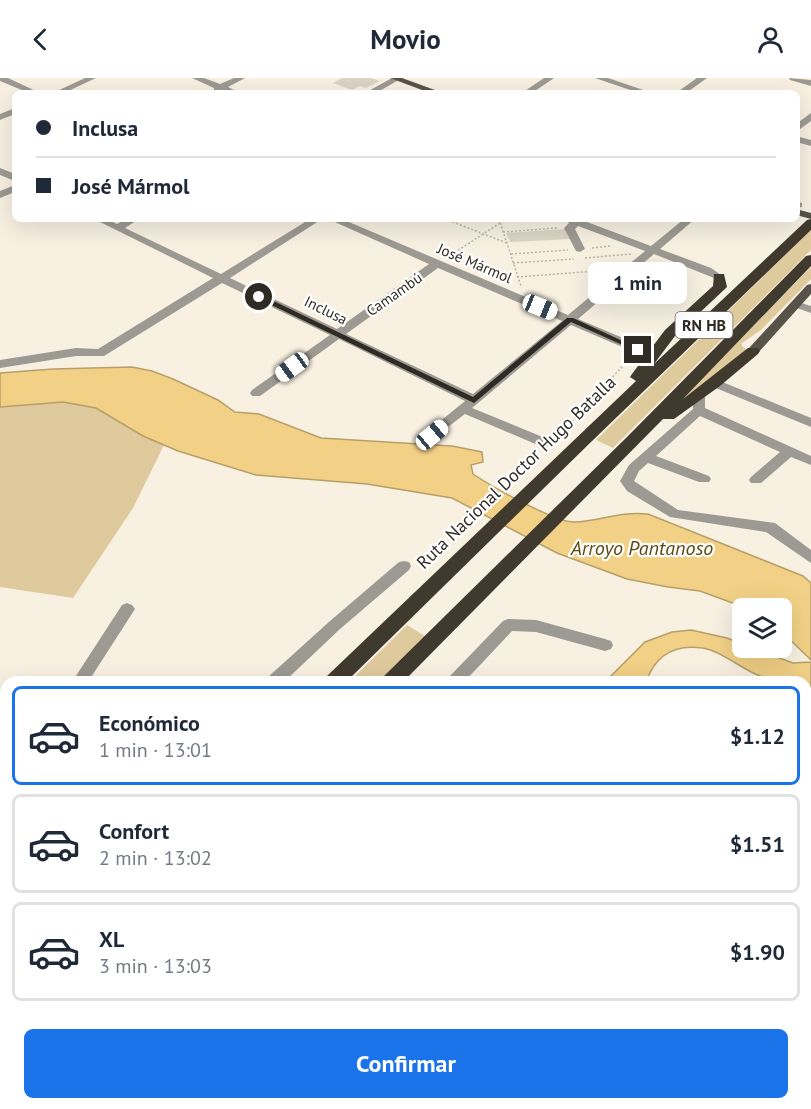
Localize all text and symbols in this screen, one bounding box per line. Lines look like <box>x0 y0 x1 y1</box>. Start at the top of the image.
text: Movio <box>370 22 441 56</box>
icon: back <box>24 23 57 56</box>
icon: person <box>754 23 787 56</box>
text: Inclusa <box>72 114 138 142</box>
text: José Mármol <box>72 172 189 200</box>
street label: José Mármol <box>434 238 516 287</box>
callout: 1 min <box>588 263 688 305</box>
street label: Camambú <box>362 268 426 320</box>
text: 1 min <box>613 270 662 296</box>
route start <box>245 283 272 310</box>
street label: Inclusa <box>301 291 351 329</box>
car <box>520 292 560 322</box>
road number: RN HB <box>676 312 732 338</box>
route end <box>624 336 651 363</box>
car <box>272 349 312 385</box>
street label: Ruta Nacional Doctor Hugo Batalla <box>411 371 621 573</box>
car <box>412 417 452 453</box>
water label: Arroyo Pantanoso <box>570 535 713 561</box>
map controls <box>732 598 792 658</box>
button: layers <box>732 598 792 658</box>
icon: car <box>27 709 81 763</box>
text: Económico <box>99 709 200 737</box>
text: $1.12 <box>730 722 785 750</box>
text: 1 min · 13:01 <box>99 737 212 763</box>
icon: car <box>27 817 81 871</box>
text: Confort <box>99 817 169 845</box>
text: $1.51 <box>730 830 785 858</box>
text: 2 min · 13:02 <box>99 845 212 871</box>
icon: car <box>27 925 81 979</box>
text: XL <box>99 925 124 953</box>
text: $1.90 <box>730 938 785 966</box>
text: 3 min · 13:03 <box>99 953 212 979</box>
button: Confirmar <box>24 1029 788 1098</box>

